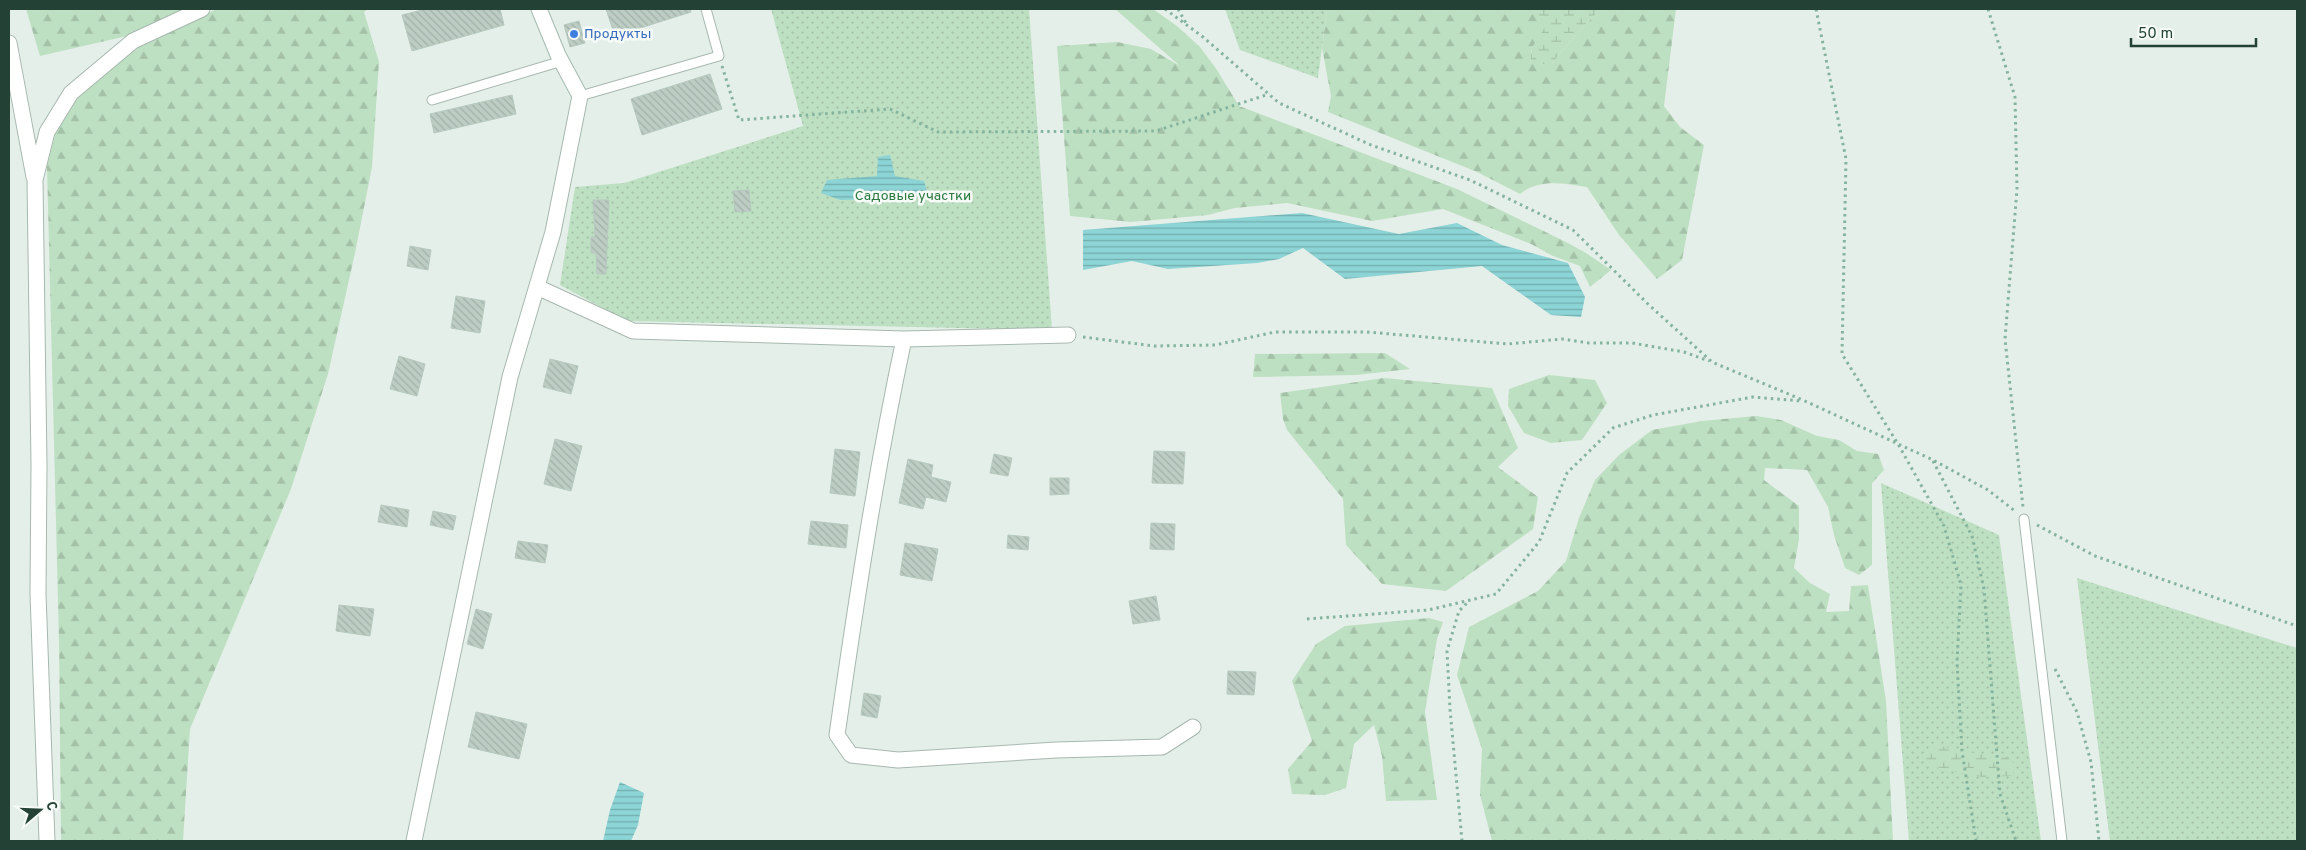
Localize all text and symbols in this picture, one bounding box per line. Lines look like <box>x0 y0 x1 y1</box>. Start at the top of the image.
scale bar <box>2131 15 2256 47</box>
text: 50 m <box>2138 25 2173 44</box>
place label: Продукты <box>584 26 651 43</box>
marker: Продукты <box>568 28 580 40</box>
park label: Садовые участки <box>855 188 971 205</box>
north arrow <box>15 785 65 835</box>
text: С <box>41 799 60 813</box>

